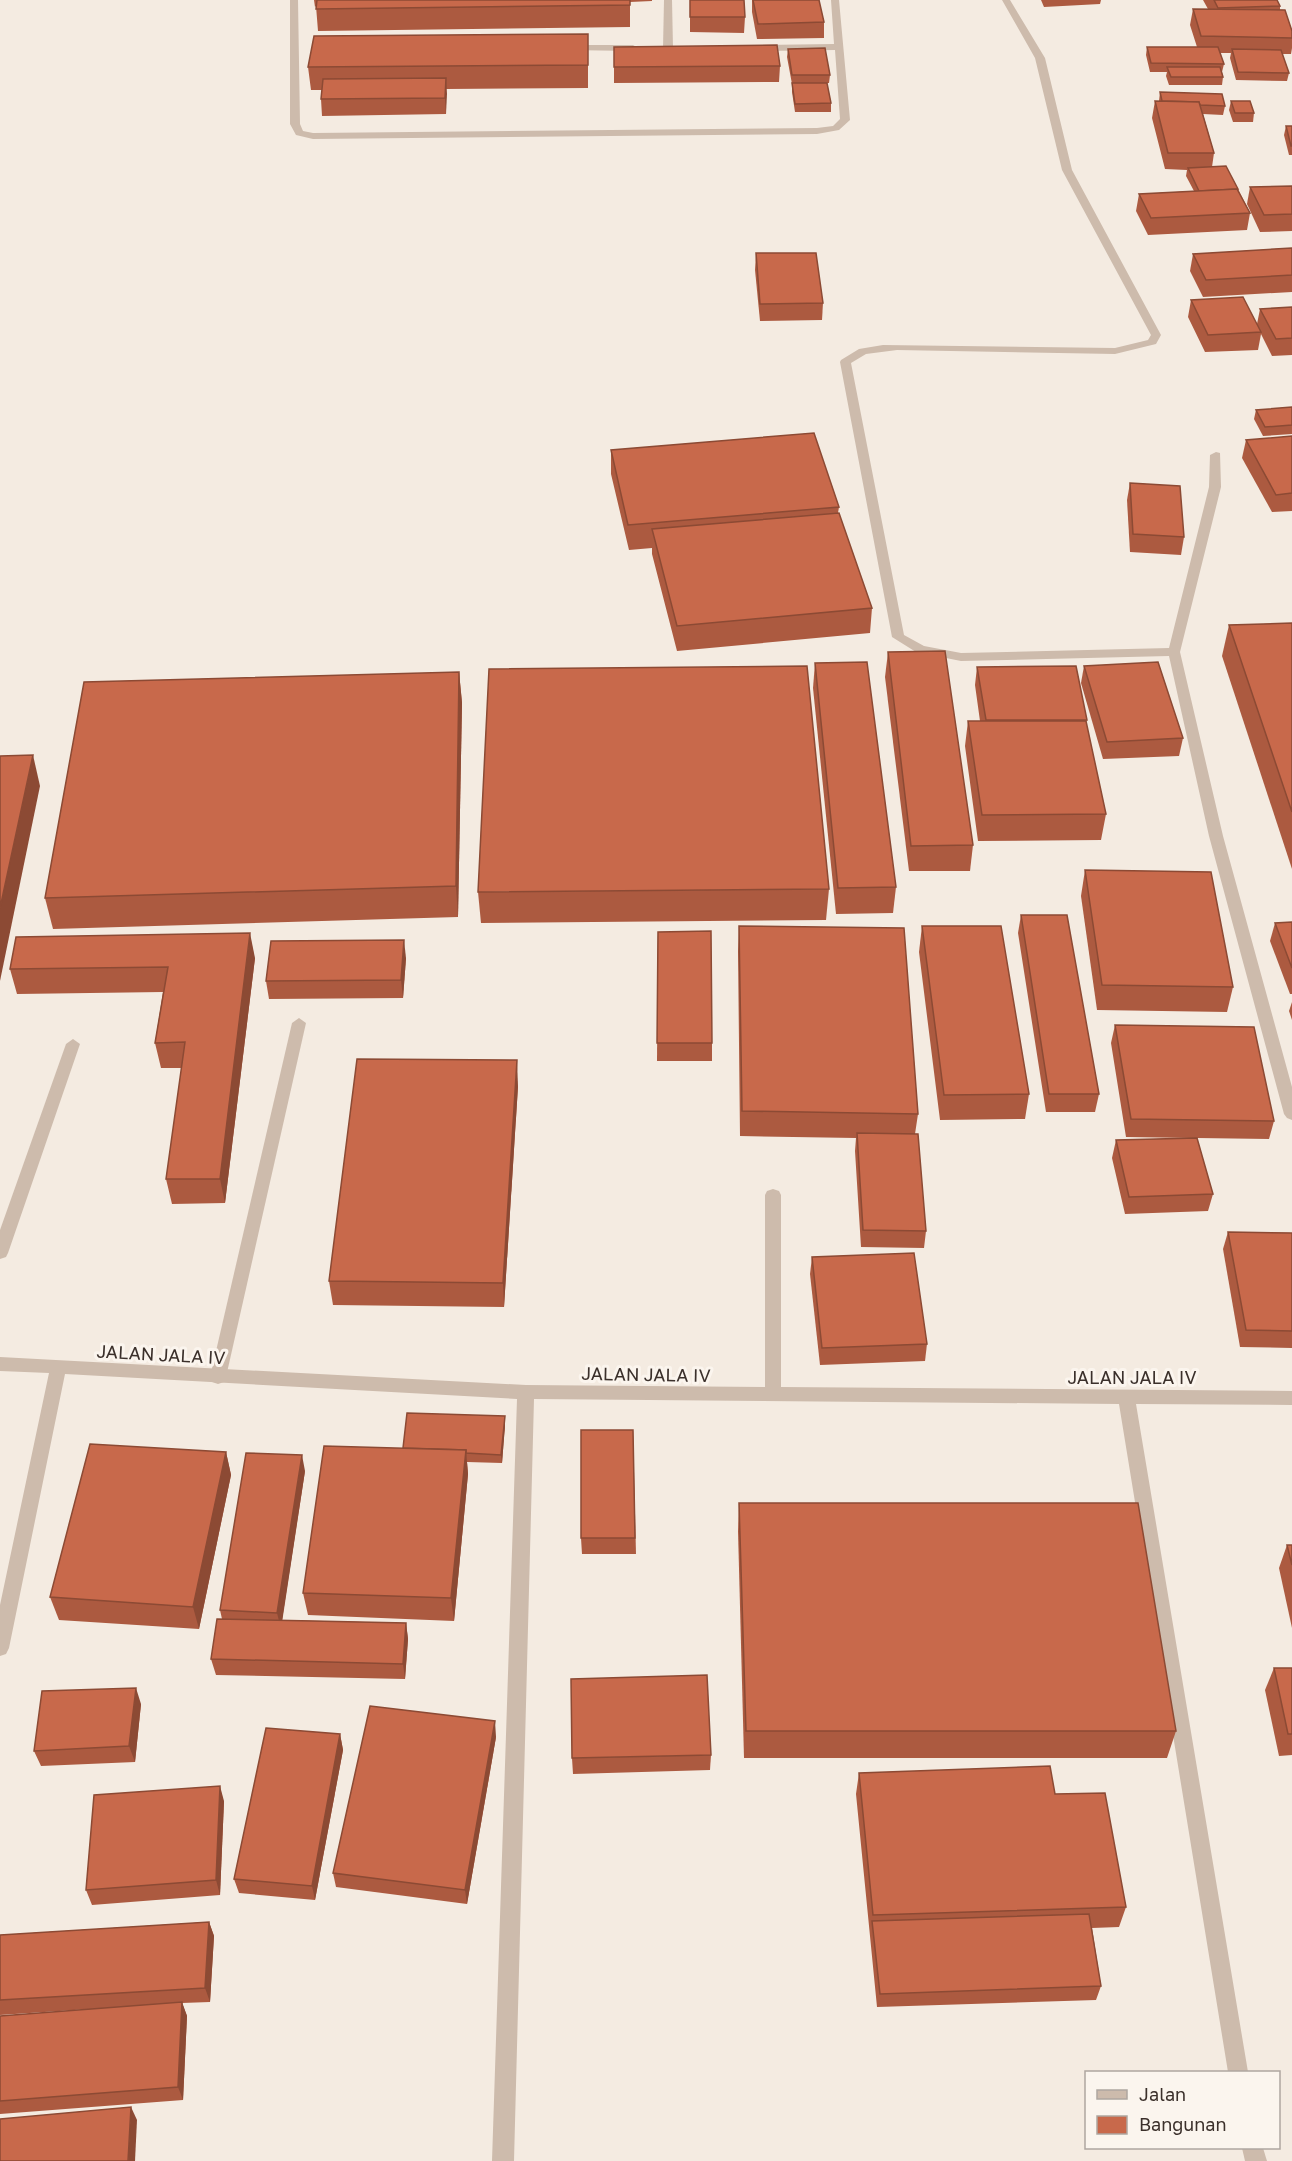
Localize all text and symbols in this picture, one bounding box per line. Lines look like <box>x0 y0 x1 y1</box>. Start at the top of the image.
street label: JALAN JALA IV <box>96 1340 226 1368</box>
street label: JALAN JALA IV <box>581 1362 711 1386</box>
street label: JALAN JALA IV <box>1067 1366 1197 1388</box>
legend <box>1085 2071 1280 2149</box>
text: Jalan <box>1139 2083 1186 2105</box>
text: Bangunan <box>1139 2113 1227 2135</box>

